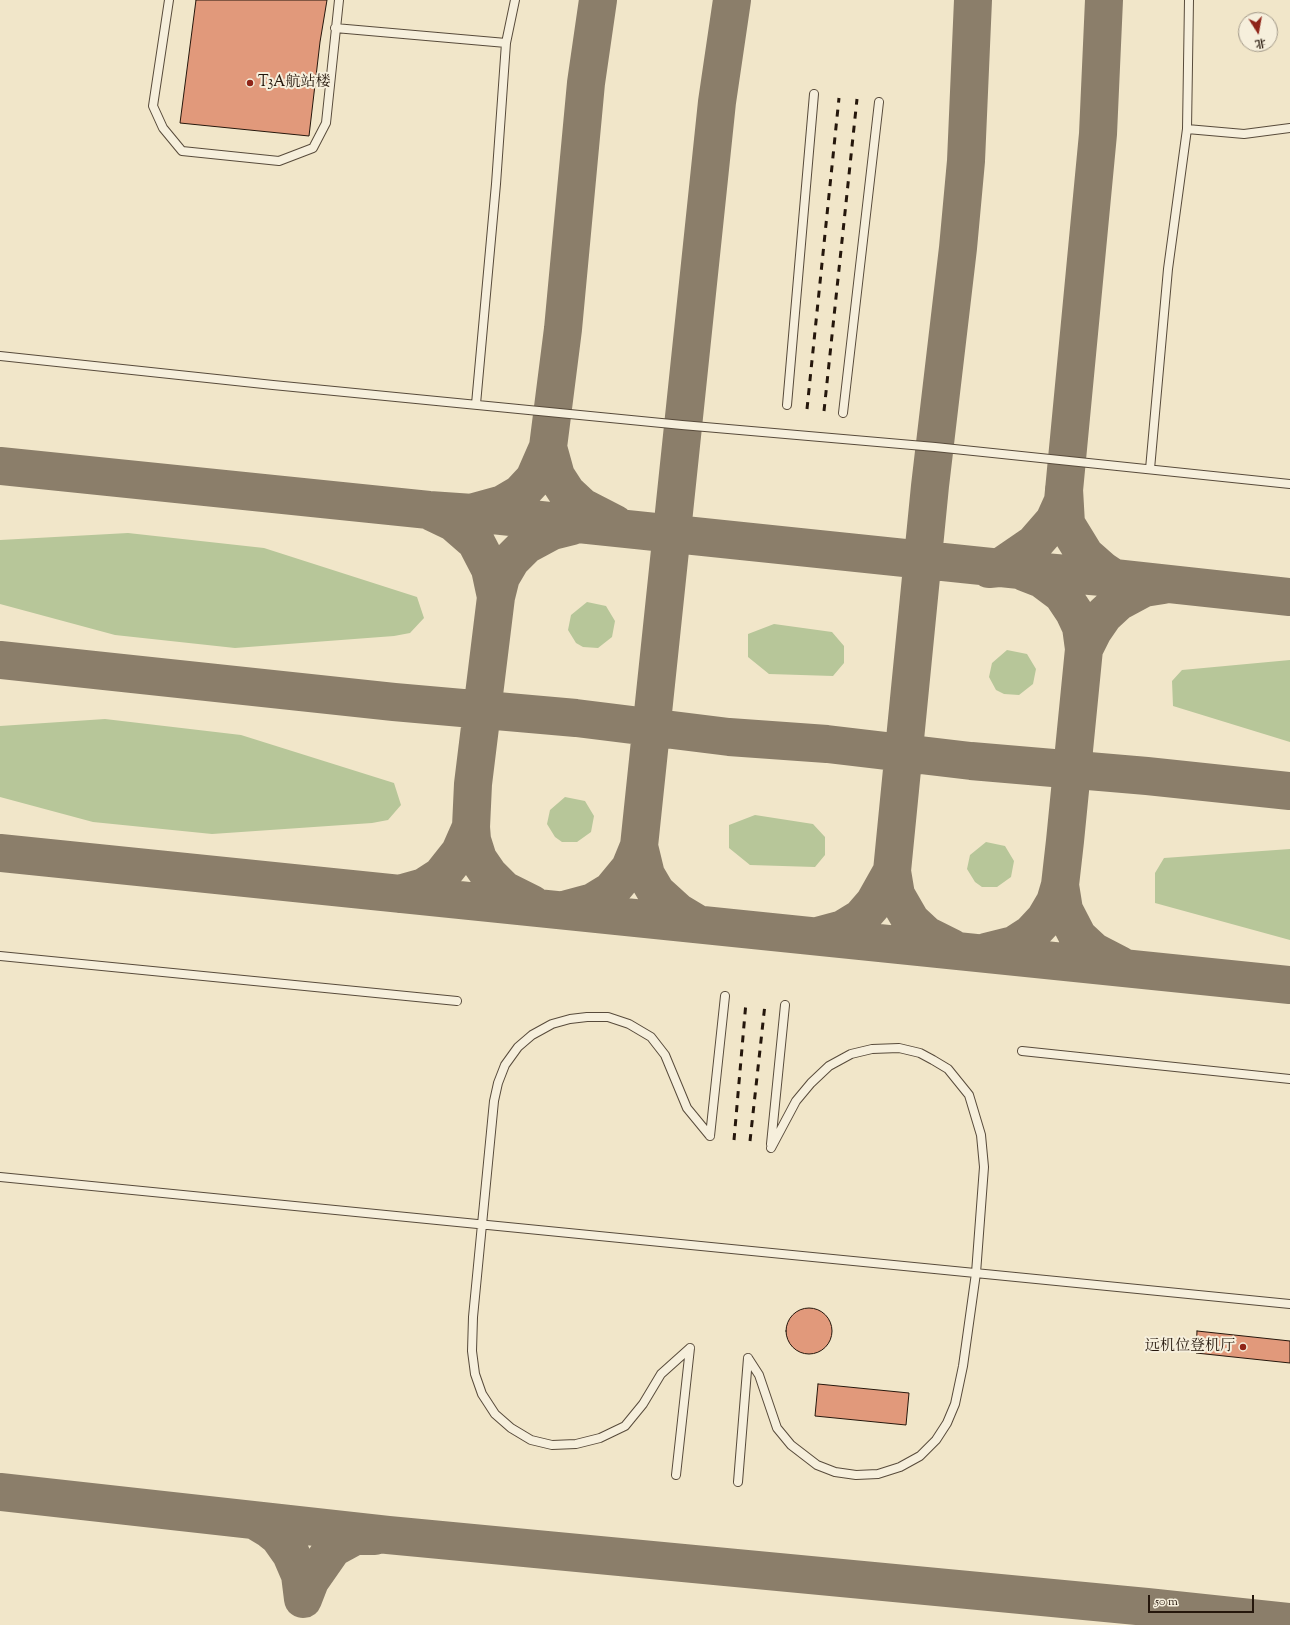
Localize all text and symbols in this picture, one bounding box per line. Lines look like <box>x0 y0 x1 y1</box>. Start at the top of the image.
north arrow <box>1238 12 1278 52</box>
text: 北 <box>1253 34 1267 52</box>
place label: T3A航站楼 <box>258 74 330 92</box>
marker: T3A航站楼 <box>245 78 255 88</box>
place label: 远机位登机厅 <box>1145 1338 1235 1356</box>
marker: 远机位登机厅 <box>1238 1342 1248 1352</box>
scale bar <box>1150 1587 1256 1613</box>
text: 50 m <box>1155 1593 1178 1611</box>

